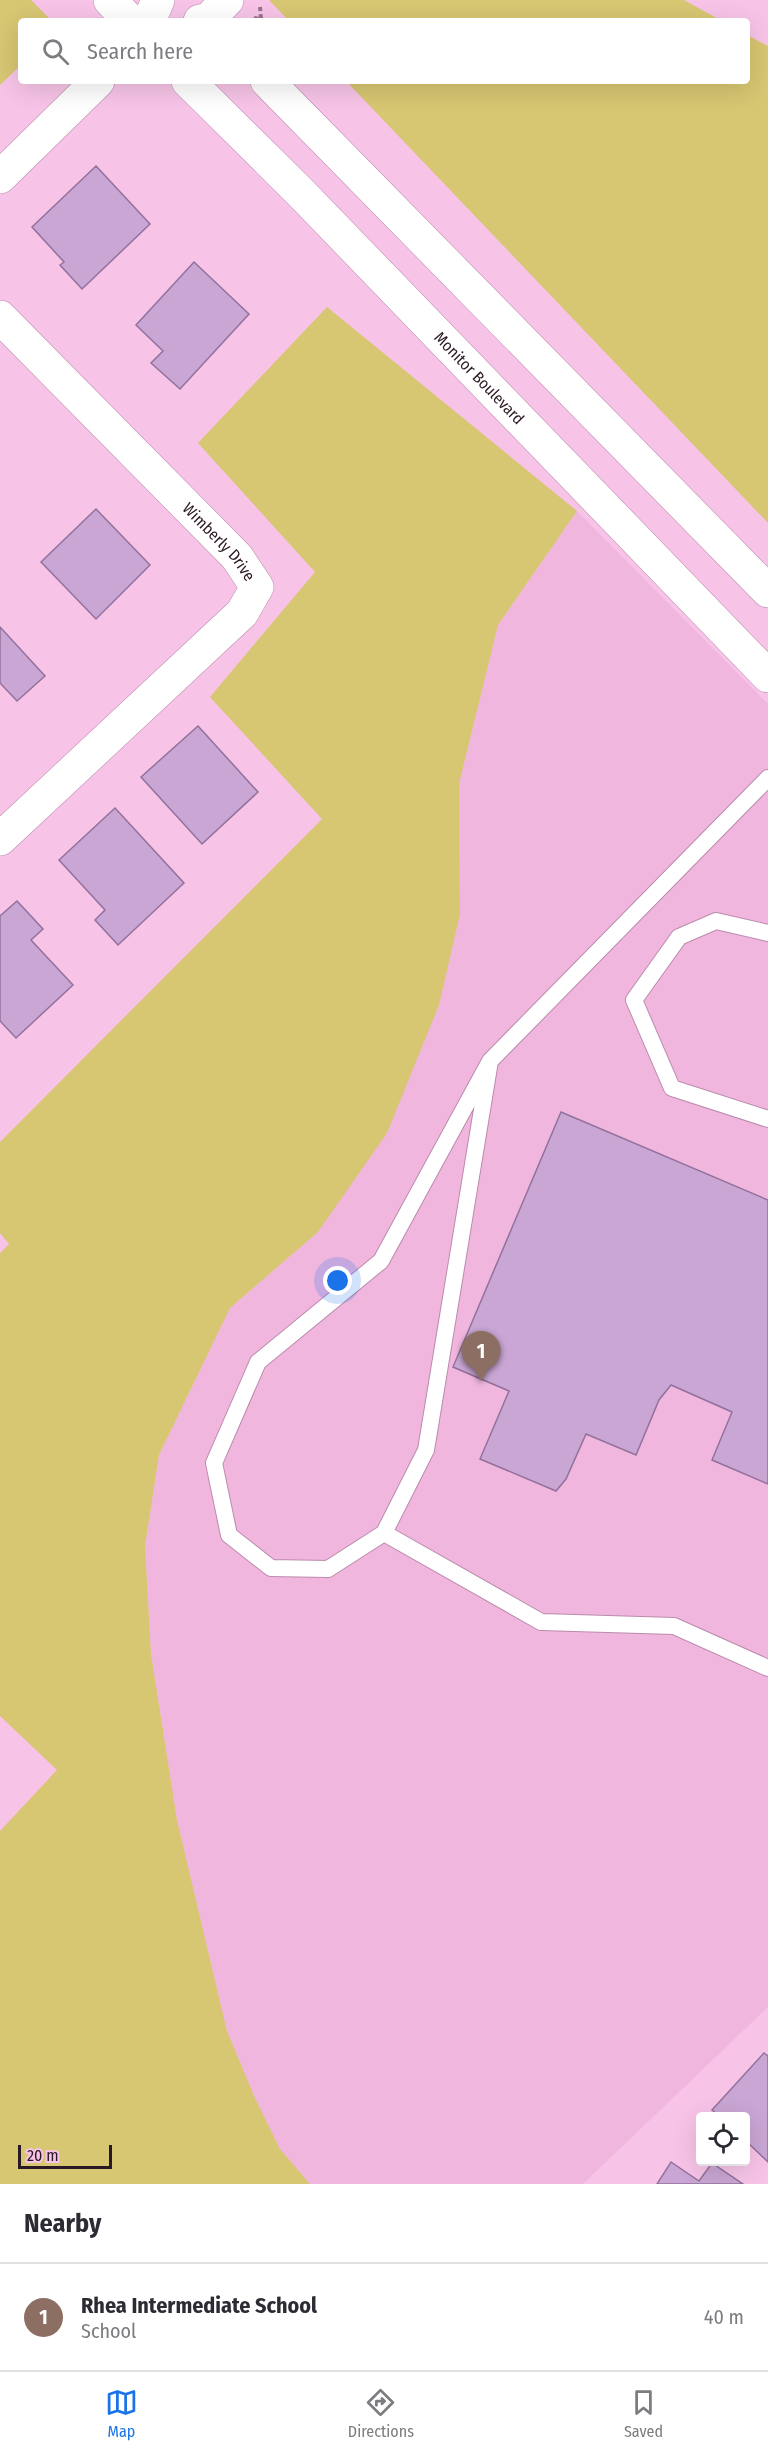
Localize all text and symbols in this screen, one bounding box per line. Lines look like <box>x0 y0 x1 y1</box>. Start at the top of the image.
search box <box>18 18 750 84</box>
icon: search <box>39 35 72 68</box>
text: Search here <box>87 38 193 65</box>
street label: Monitor Boulevard <box>431 328 528 428</box>
street label: Wimberly Drive <box>179 498 260 584</box>
your location <box>323 1266 352 1295</box>
pin: 1 <box>462 1332 500 1381</box>
map controls <box>696 2112 750 2166</box>
button: locate <box>696 2112 750 2166</box>
scale bar <box>18 2142 112 2170</box>
text: 20 m <box>27 2146 58 2165</box>
text: Nearby <box>24 2208 101 2239</box>
text: Rhea Intermediate School <box>81 2292 317 2319</box>
text: 1 <box>39 2305 48 2329</box>
text: 40 m <box>704 2305 744 2329</box>
text: School <box>81 2319 136 2343</box>
tab: Map <box>105 2386 138 2441</box>
tab: Directions <box>348 2386 414 2441</box>
tab: Saved <box>624 2386 663 2441</box>

